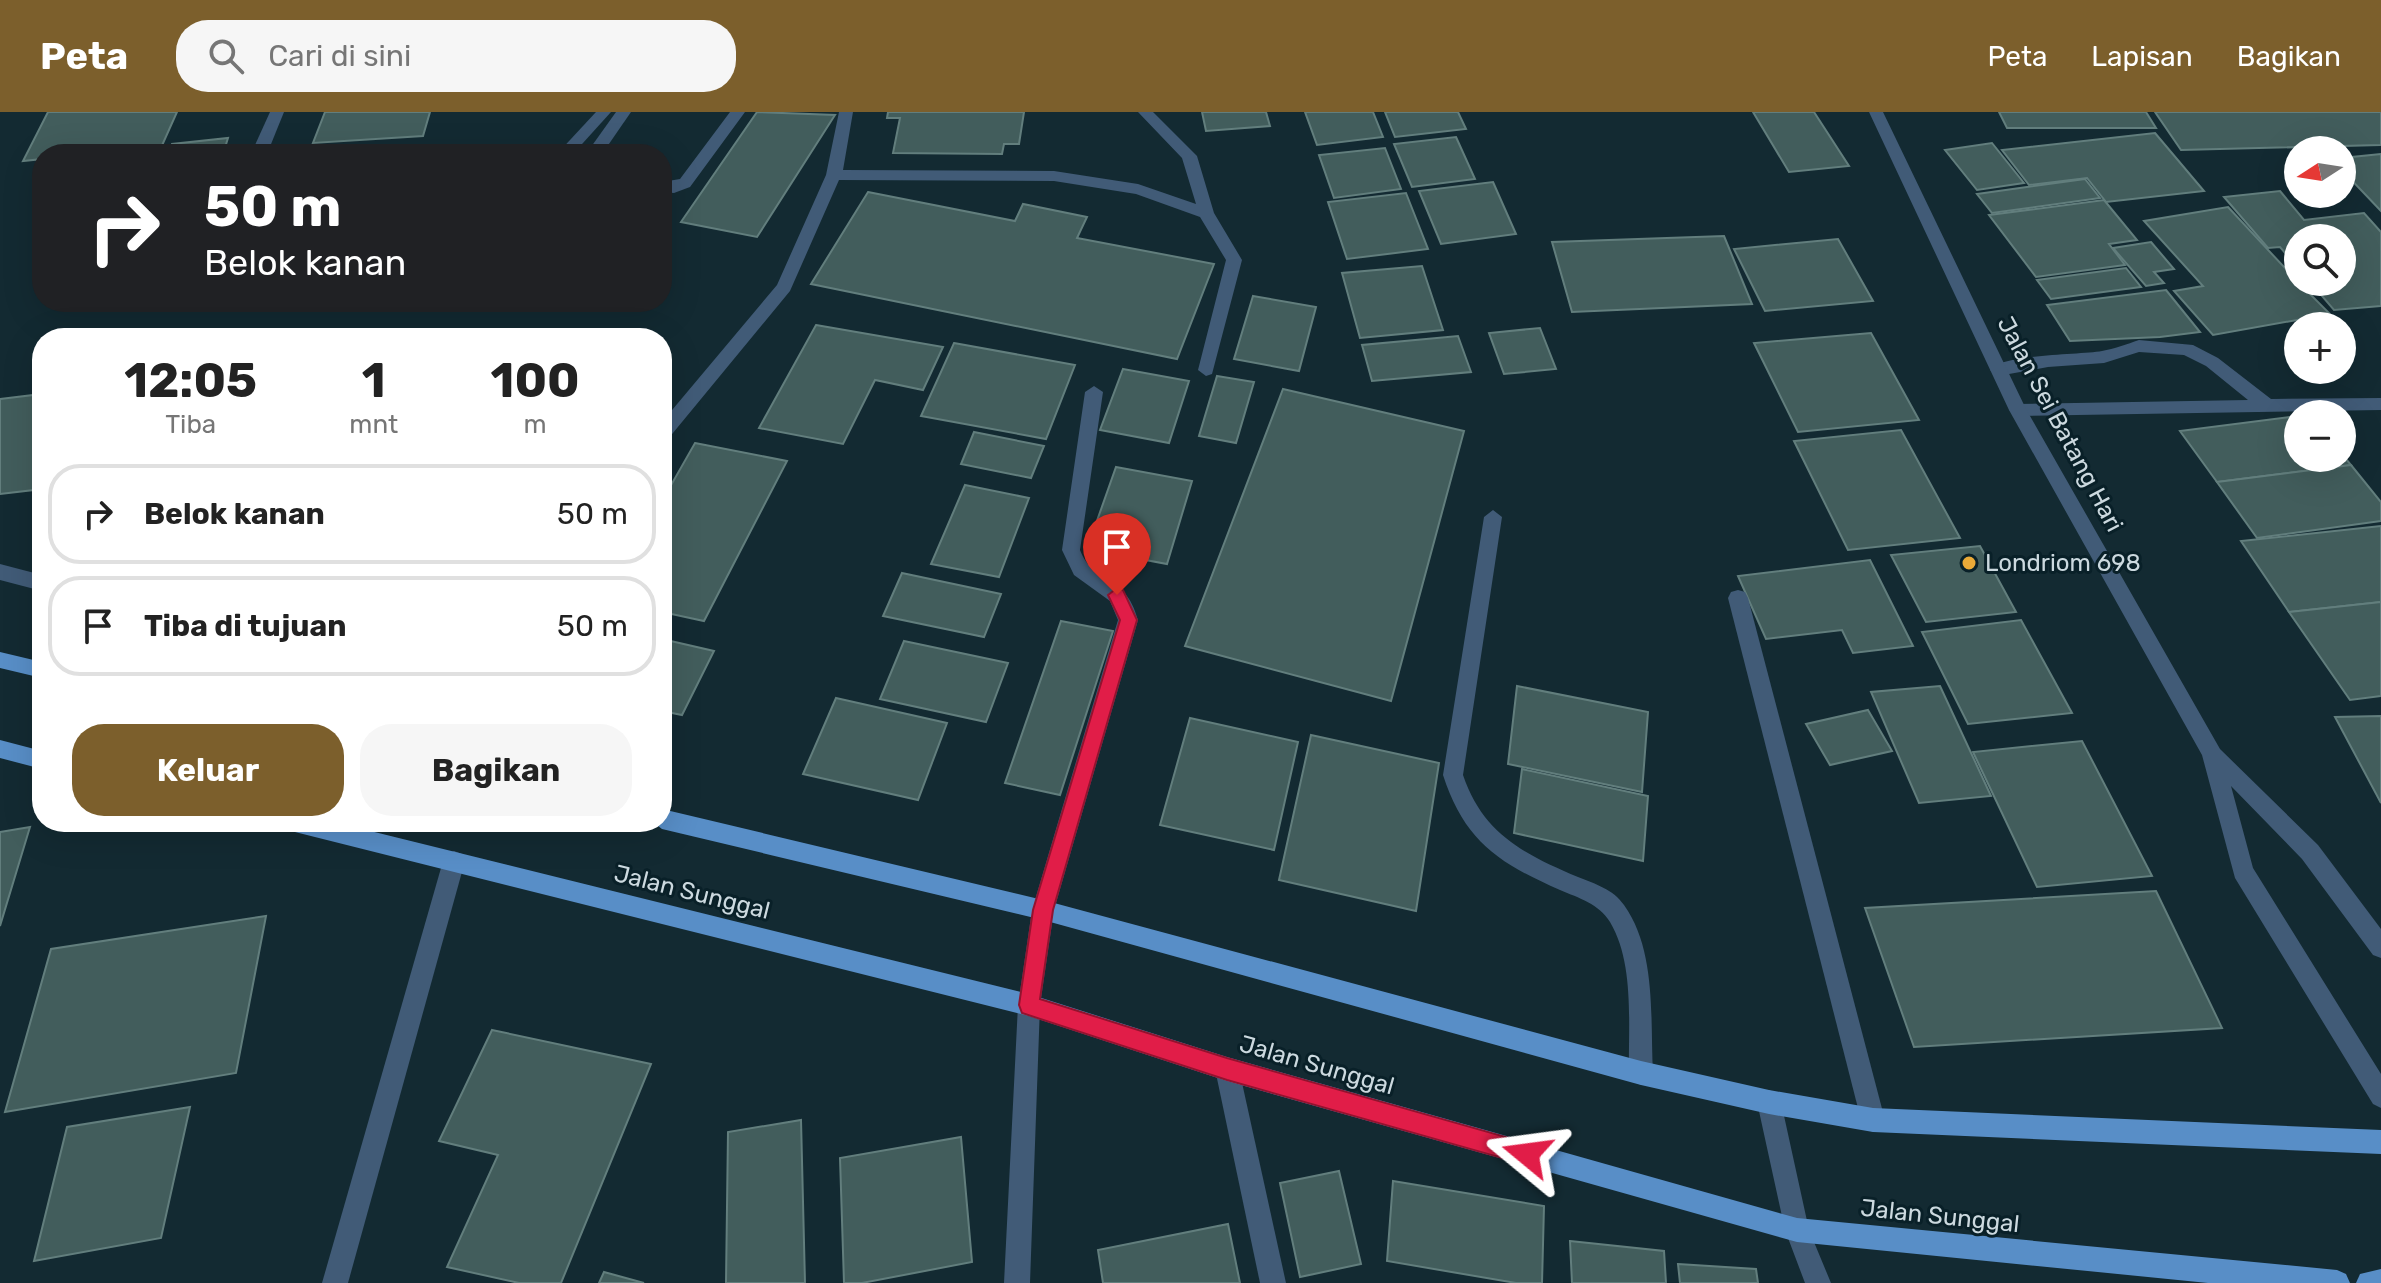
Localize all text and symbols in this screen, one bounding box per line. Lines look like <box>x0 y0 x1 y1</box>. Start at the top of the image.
search box <box>176 20 736 92</box>
text: Peta <box>40 33 128 79</box>
icon: search <box>204 34 248 78</box>
text: Cari di sini <box>268 38 411 74</box>
text: Peta <box>1988 40 2047 73</box>
text: Lapisan <box>2091 40 2193 73</box>
text: Bagikan <box>2237 40 2341 73</box>
north arrow <box>2284 136 2356 208</box>
map controls <box>2284 136 2356 472</box>
text: 50 m <box>204 174 341 240</box>
icon: right <box>72 176 176 280</box>
button: search <box>2284 224 2356 296</box>
text: Belok kanan <box>204 241 406 284</box>
street label: Jalan Sei Batang Hari <box>1991 312 2129 536</box>
button: + <box>2284 312 2356 384</box>
text: 12:05 <box>124 352 257 409</box>
text: 1 <box>362 352 386 409</box>
text: 100 <box>491 352 580 409</box>
button: − <box>2284 400 2356 472</box>
text: Tiba <box>165 409 216 440</box>
text: mnt <box>349 409 398 440</box>
text: m <box>524 409 547 440</box>
icon: right <box>76 492 120 536</box>
text: Belok kanan <box>144 496 325 532</box>
text: 50 m <box>557 496 628 532</box>
pin <box>1083 513 1151 595</box>
icon: arrive <box>1095 525 1139 569</box>
place label: Londriom 698 <box>1985 549 2141 577</box>
marker: Londriom 698 <box>1960 554 1978 572</box>
icon: arrive <box>76 604 120 648</box>
text: Tiba di tujuan <box>144 608 346 644</box>
text: 50 m <box>557 608 628 644</box>
button: Keluar <box>72 724 344 816</box>
button: Bagikan <box>360 724 632 816</box>
street label: Jalan Sunggal <box>611 859 773 925</box>
street label: Jalan Sunggal <box>1236 1030 1398 1100</box>
position arrow <box>1485 1112 1569 1196</box>
street label: Jalan Sunggal <box>1859 1194 2021 1238</box>

